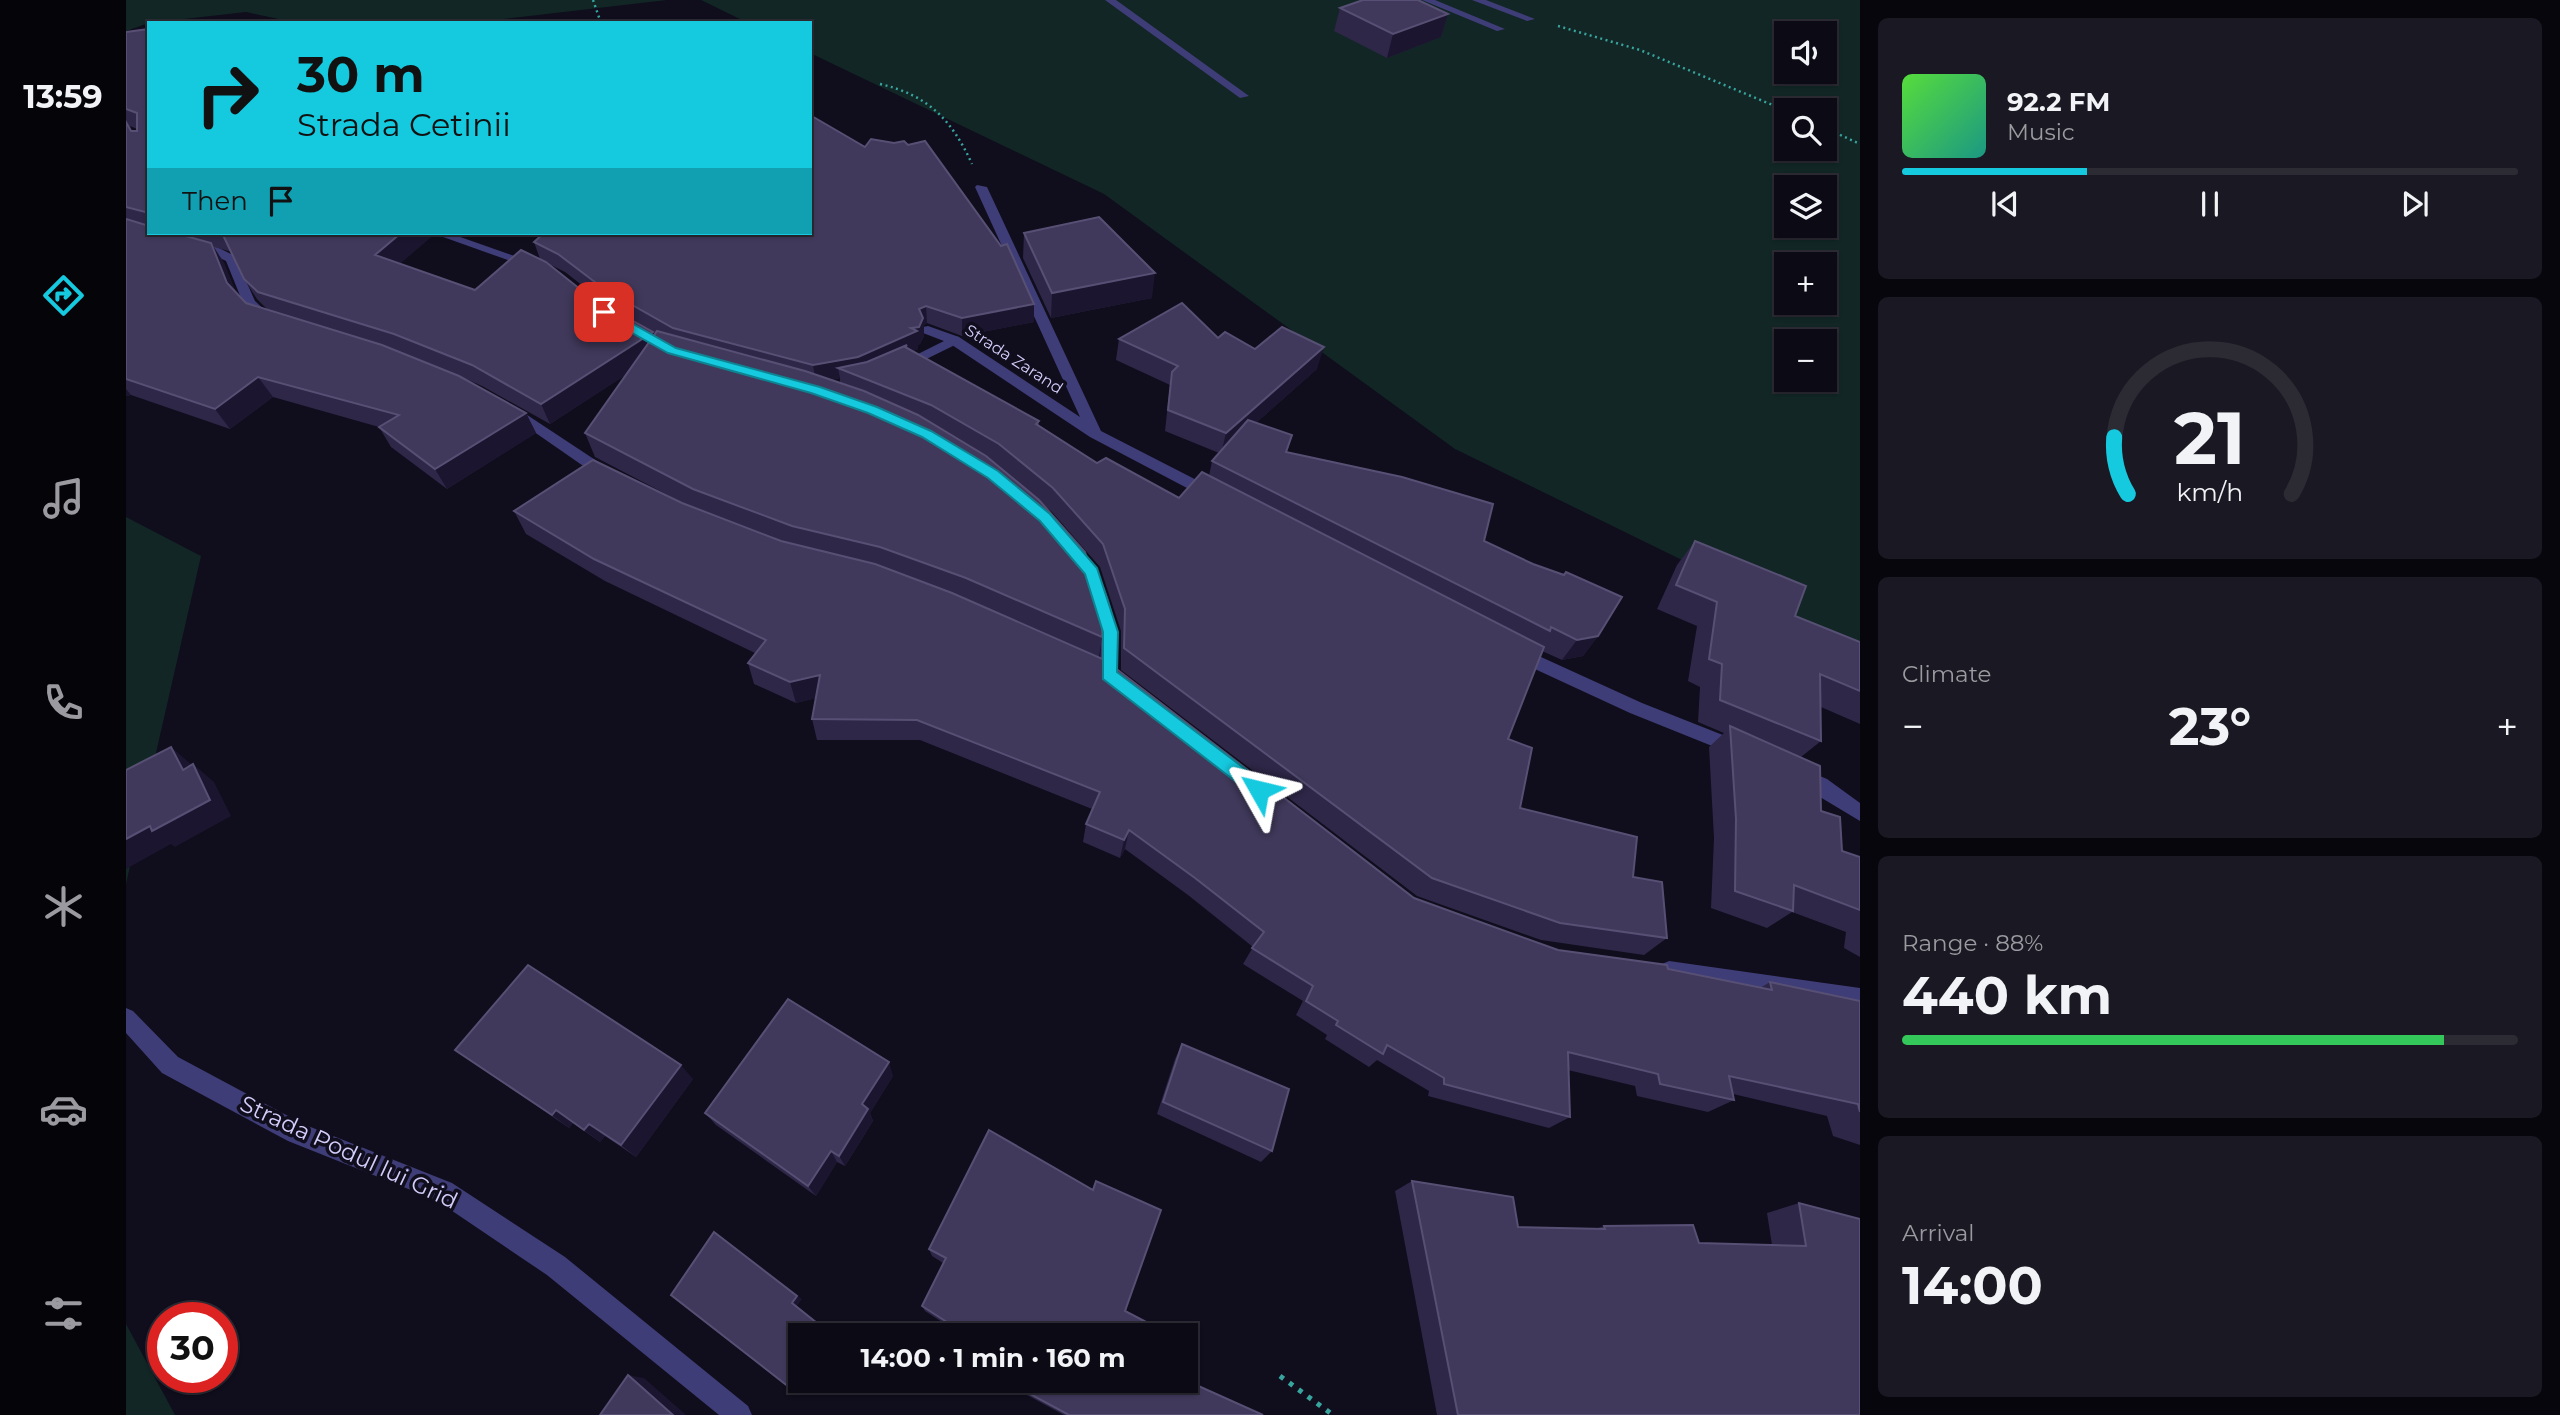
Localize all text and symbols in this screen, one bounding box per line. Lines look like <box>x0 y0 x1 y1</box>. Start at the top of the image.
map controls <box>1774 21 1837 392</box>
button: sound <box>1774 21 1837 84</box>
text: 30 m <box>297 45 425 104</box>
icon: right <box>182 49 273 140</box>
text: 13:59 <box>23 77 103 116</box>
text: 92.2 FM <box>2007 86 2110 118</box>
button: search <box>1774 98 1837 161</box>
text: Strada Cetinii <box>297 105 511 144</box>
text: Music <box>2007 118 2075 146</box>
button: layers <box>1774 175 1837 238</box>
icon: arrive <box>262 182 300 220</box>
text: Then <box>182 185 248 217</box>
icon: previous <box>1986 185 2024 223</box>
icon: pause <box>2191 185 2229 223</box>
icon: next <box>2396 185 2434 223</box>
button: + <box>1774 252 1837 315</box>
icon: directions <box>39 271 88 320</box>
pin <box>574 282 634 342</box>
icon: arrive <box>585 293 623 331</box>
street label: Strada Zarand <box>962 320 1066 398</box>
button: − <box>1774 329 1837 392</box>
text: 21 <box>2174 395 2246 483</box>
icon: music <box>39 474 88 523</box>
text: km/h <box>2177 477 2243 507</box>
text: Climate <box>1902 660 1991 688</box>
icon: phone <box>39 678 88 727</box>
text: 23° <box>2169 695 2251 758</box>
text: − <box>1902 703 1924 750</box>
text: + <box>2496 703 2518 750</box>
position arrow <box>1222 753 1296 827</box>
icon: climate <box>39 882 88 931</box>
text: Range · 88% <box>1902 929 2043 957</box>
text: 440 km <box>1902 964 2112 1027</box>
icon: car <box>39 1085 88 1134</box>
street label: Strada Podul lui Grid <box>236 1089 462 1215</box>
text: Arrival <box>1902 1219 1975 1247</box>
text: 14:00 <box>1902 1254 2043 1317</box>
icon: filters <box>39 1289 88 1338</box>
speed limit sign: 30 <box>147 1302 238 1393</box>
text: 14:00 · 1 min · 160 m <box>860 1342 1126 1374</box>

